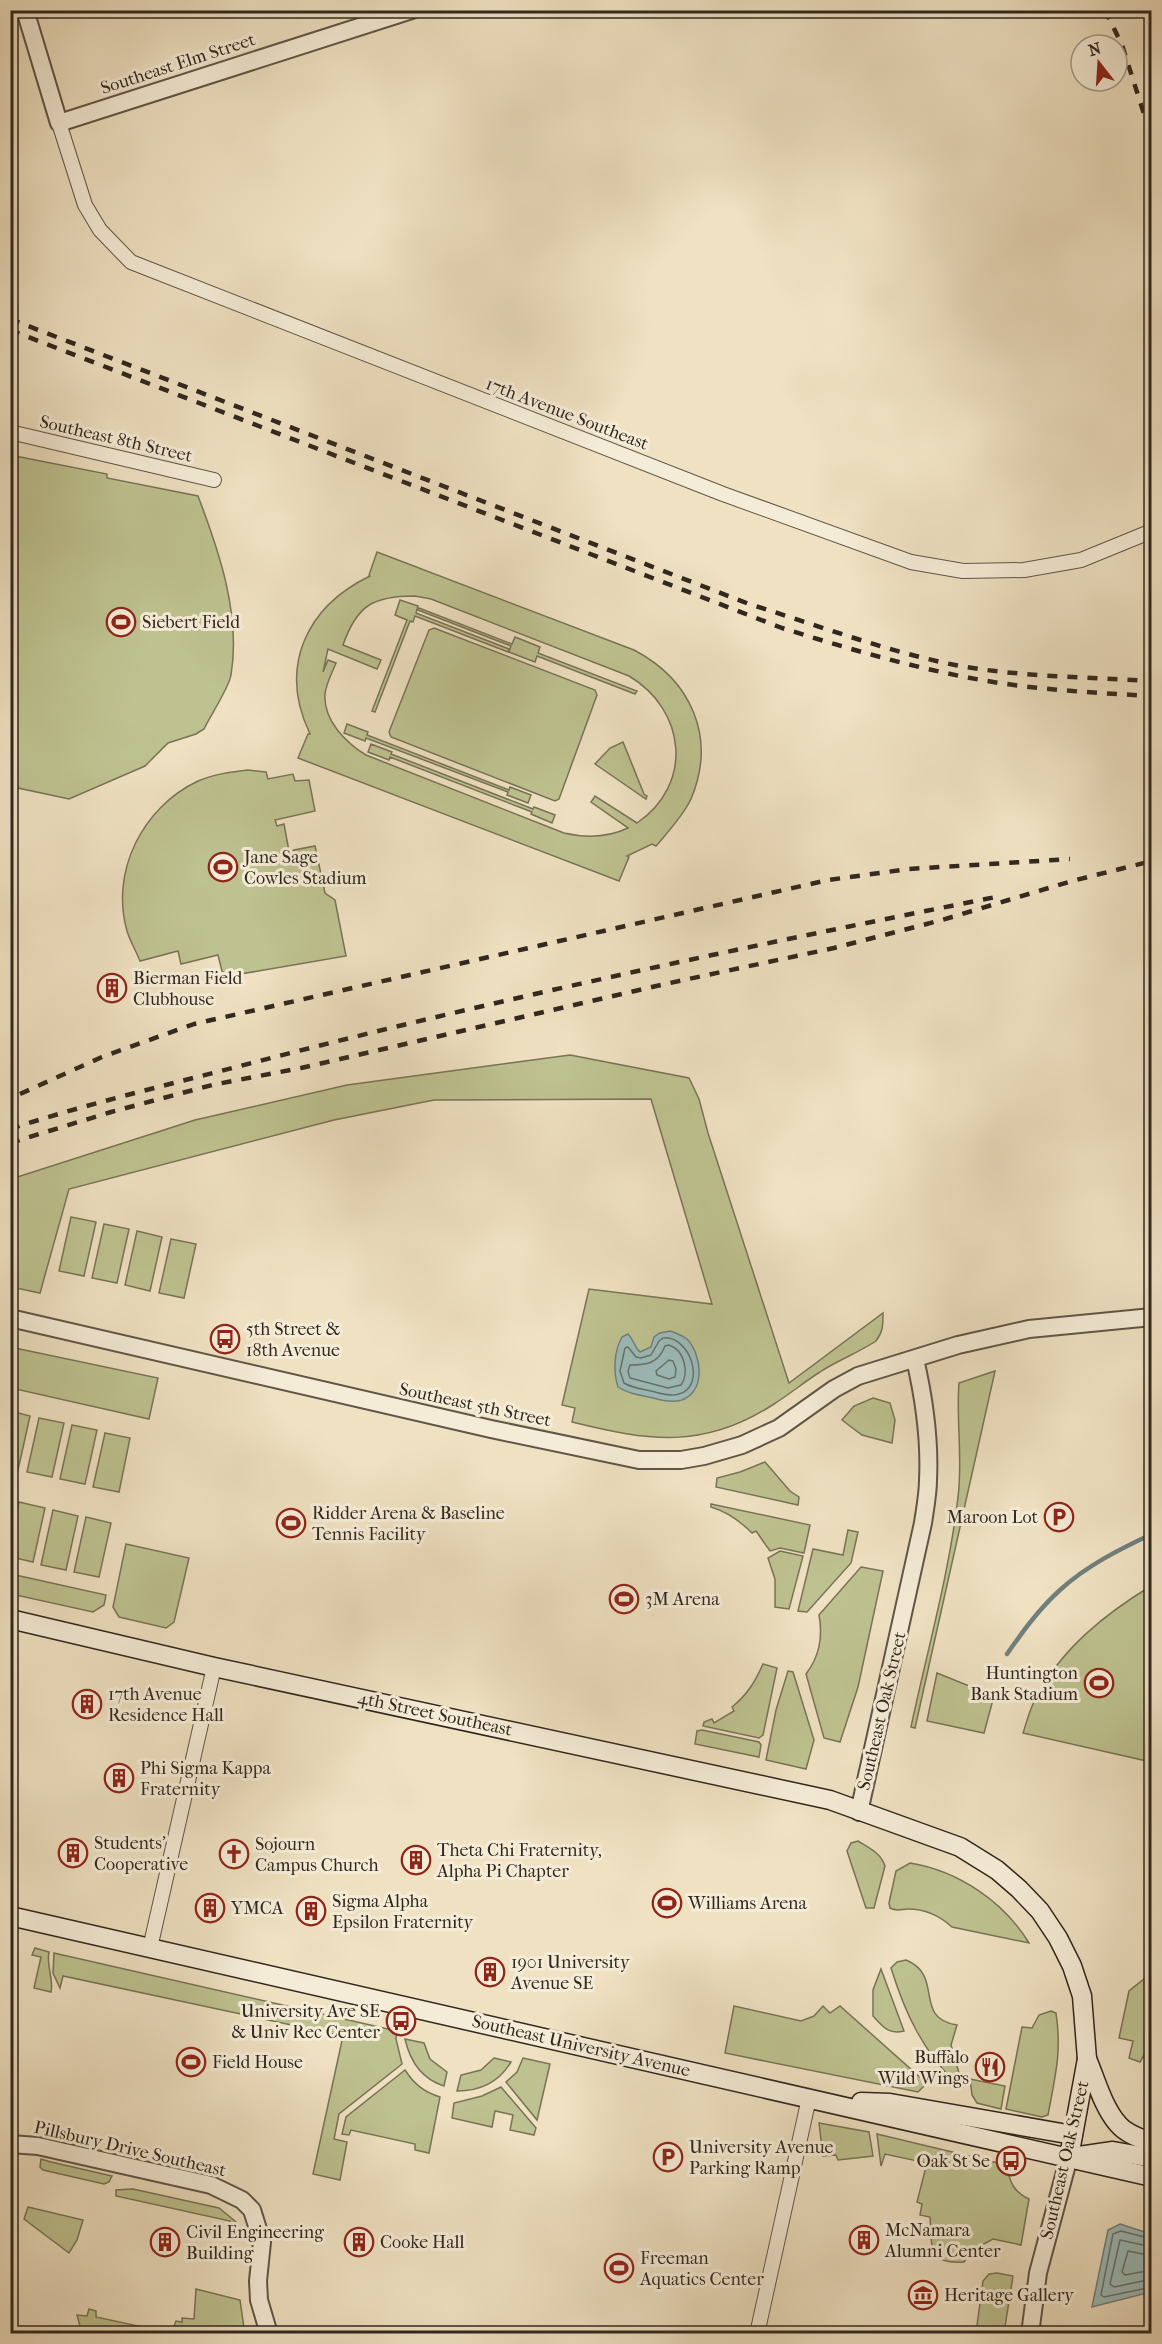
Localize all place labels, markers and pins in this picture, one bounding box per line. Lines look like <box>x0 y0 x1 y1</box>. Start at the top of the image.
sports icon: Siebert Field <box>105 606 137 638</box>
place label: Siebert Field <box>142 612 240 633</box>
place label: Jane Sage Cowles Stadium <box>242 847 367 889</box>
sports icon: Jane Sage Cowles Stadium <box>207 851 239 883</box>
place label: Bierman Field Clubhouse <box>133 968 243 1010</box>
building icon: Bierman Field Clubhouse <box>96 972 128 1004</box>
place label: 5th Street & 18th Avenue <box>246 1319 341 1361</box>
bus stop icon: 5th Street & 18th Avenue <box>209 1323 241 1355</box>
parking icon: Maroon Lot <box>1043 1501 1075 1533</box>
place label: Ridder Arena & Baseline Tennis Facility <box>312 1503 505 1545</box>
sports icon: Ridder Arena & Baseline Tennis Facility <box>275 1507 307 1539</box>
place label: Maroon Lot <box>947 1507 1039 1528</box>
sports icon: 3M Arena <box>608 1583 640 1615</box>
place label: 3M Arena <box>645 1589 720 1610</box>
place label: Huntington Bank Stadium <box>970 1663 1079 1705</box>
sports icon: Huntington Bank Stadium <box>1083 1667 1115 1699</box>
place label: 17th Avenue Residence Hall <box>108 1684 224 1726</box>
building icon: 17th Avenue Residence Hall <box>71 1688 103 1720</box>
place label: Phi Sigma Kappa Fraternity <box>140 1758 272 1800</box>
building icon: Phi Sigma Kappa Fraternity <box>103 1762 135 1794</box>
place label: Students' Cooperative <box>94 1833 188 1875</box>
place label: Sojourn Campus Church <box>255 1834 379 1876</box>
building icon: Students' Cooperative <box>57 1837 89 1869</box>
church icon: Sojourn Campus Church <box>218 1838 250 1870</box>
place label: Theta Chi Fraternity, Alpha Pi Chapter <box>436 1840 602 1882</box>
building icon: Theta Chi Fraternity, Alpha Pi Chapter <box>400 1844 432 1876</box>
sports icon: Williams Arena <box>651 1887 683 1919</box>
place label: Sigma Alpha Epsilon Fraternity <box>332 1891 475 1933</box>
building icon: YMCA <box>194 1892 226 1924</box>
place label: Williams Arena <box>687 1893 808 1914</box>
building icon: Sigma Alpha Epsilon Fraternity <box>295 1895 327 1927</box>
place label: YMCA <box>230 1898 284 1919</box>
place label: 1901 University Avenue SE <box>510 1952 631 1994</box>
building icon: 1901 University Avenue SE <box>474 1956 506 1988</box>
place label: University Ave SE & Univ Rec Center <box>231 2001 380 2043</box>
bus stop icon: University Ave SE & Univ Rec Center <box>385 2005 417 2037</box>
sports icon: Field House <box>175 2046 207 2078</box>
place label: Buffalo Wild Wings <box>877 2047 969 2089</box>
restaurant icon: Buffalo Wild Wings <box>974 2051 1006 2083</box>
place label: Field House <box>212 2052 303 2073</box>
place label: University Avenue Parking Ramp <box>689 2137 834 2179</box>
parking icon: University Avenue Parking Ramp <box>652 2141 684 2173</box>
bus stop icon: Oak St Se <box>995 2145 1027 2177</box>
place label: Oak St Se <box>917 2151 990 2172</box>
place label: McNamara Alumni Center <box>884 2220 1001 2262</box>
place label: Civil Engineering Building <box>186 2222 324 2264</box>
building icon: McNamara Alumni Center <box>848 2224 880 2256</box>
building icon: Civil Engineering Building <box>149 2226 181 2258</box>
building icon: Cooke Hall <box>343 2226 375 2258</box>
place label: Cooke Hall <box>380 2232 465 2253</box>
place label: Freeman Aquatics Center <box>639 2248 764 2290</box>
sports icon: Freeman Aquatics Center <box>603 2252 635 2284</box>
museum icon: Heritage Gallery <box>907 2279 939 2311</box>
place label: Heritage Gallery <box>944 2285 1075 2306</box>

